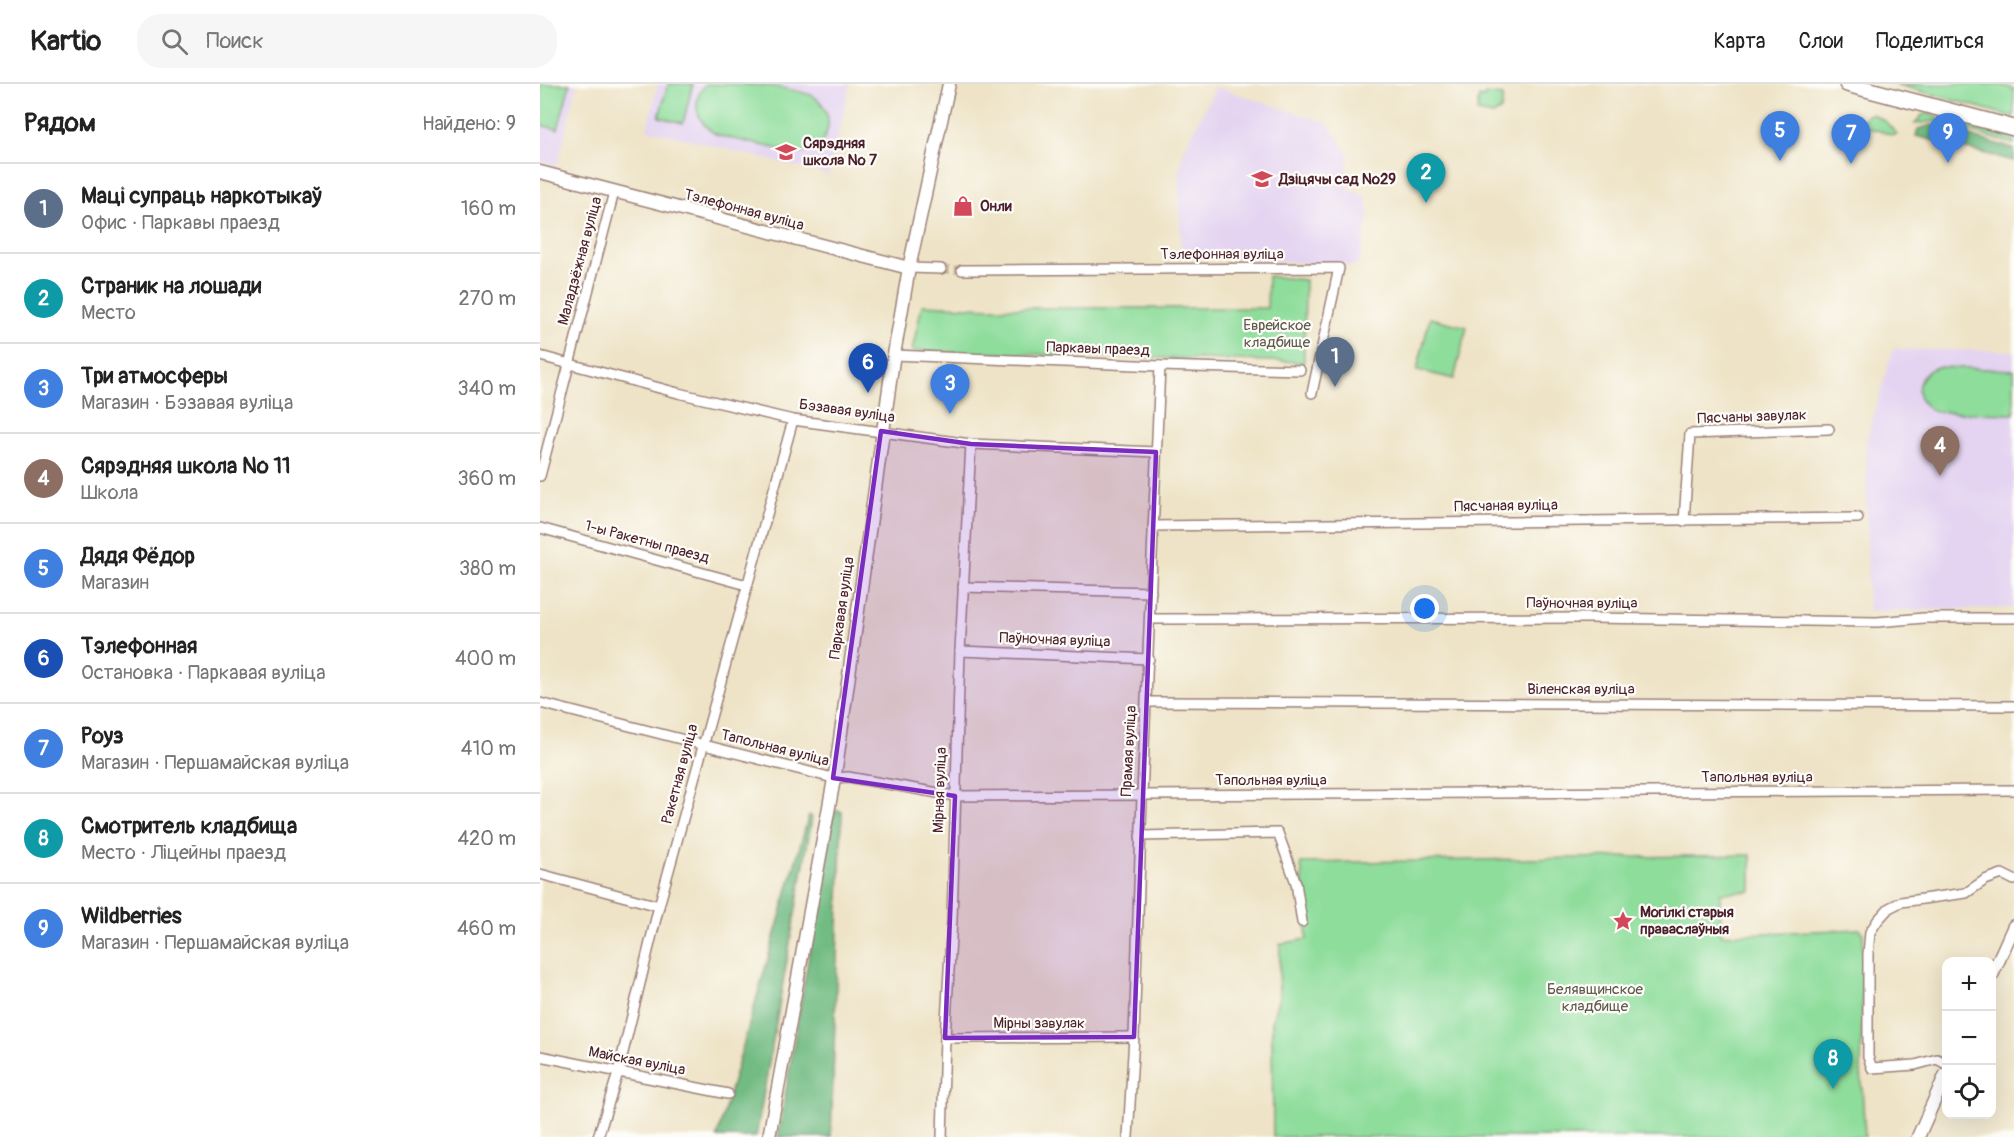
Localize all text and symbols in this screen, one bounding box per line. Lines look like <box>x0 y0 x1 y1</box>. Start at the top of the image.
search box <box>137 14 557 68</box>
text: Kartio <box>30 24 101 59</box>
icon: search <box>158 25 191 58</box>
text: Поиск <box>206 27 264 55</box>
text: Карта <box>1713 28 1765 55</box>
text: Слои <box>1798 28 1843 55</box>
text: Поделиться <box>1876 28 1984 55</box>
text: Рядом <box>24 107 96 139</box>
text: Найдено: 9 <box>422 111 516 136</box>
pin: 5 <box>1760 112 1800 161</box>
pin: 9 <box>1928 113 1968 163</box>
pin: 7 <box>1832 115 1870 164</box>
place label: Сярэдняя школа № 7 <box>803 134 877 170</box>
school or university icon: Сярэдняя школа № 7 <box>774 140 798 164</box>
pin: 2 <box>1406 154 1446 203</box>
school or university icon: Дзіцячы сад №29 <box>1250 167 1274 191</box>
place label: Дзіцячы сад №29 <box>1278 170 1396 189</box>
text: Маці супраць наркотыкаў <box>81 182 322 210</box>
street label: Тэлефонная вуліца <box>682 185 806 235</box>
shop icon: Онли <box>951 194 975 218</box>
street label: Маладзёжная вуліца <box>554 195 606 327</box>
text: 1 <box>40 196 47 221</box>
text: 160 m <box>461 196 516 221</box>
place label: Онли <box>980 197 1012 216</box>
text: Офис · Паркавы праезд <box>81 210 280 235</box>
street label: Тэлефонная вуліца <box>1160 245 1284 264</box>
text: Страник на лошади <box>81 272 261 300</box>
text: 2 <box>38 286 49 311</box>
text: 270 m <box>458 286 516 311</box>
text: Место <box>81 300 136 325</box>
park label: Еврейское кладбище <box>1243 316 1311 352</box>
street label: Паркавы праезд <box>1046 338 1150 360</box>
pin: 1 <box>1316 338 1354 387</box>
pin: 6 <box>848 344 888 393</box>
text: Три атмосферы <box>81 362 228 390</box>
pin: 3 <box>930 364 970 414</box>
text: 3 <box>38 376 49 401</box>
text: 340 m <box>457 376 516 401</box>
text: Магазин · Бэзавая вуліца <box>81 390 293 415</box>
street label: Бэзавая вуліца <box>798 395 896 427</box>
street label: Пясчаны завулак <box>1697 406 1807 428</box>
pin: 4 <box>1920 426 1960 476</box>
text: Сярэдняя школа № 11 <box>81 452 291 480</box>
text: 4 <box>38 466 49 491</box>
text: 360 m <box>457 466 516 491</box>
text: Школа <box>81 480 138 505</box>
street label: Пясчаная вуліца <box>1454 496 1558 516</box>
street label: 1-ы Ракетны праезд <box>583 516 711 568</box>
text: Дядя Фёдор <box>81 542 195 570</box>
text: 5 <box>38 556 49 581</box>
text: 380 m <box>459 556 516 581</box>
street label: Паркавая вуліца <box>825 556 859 660</box>
text: Магазин <box>81 570 149 595</box>
your location <box>1410 594 1439 623</box>
street label: Паўночная вуліца <box>1526 594 1638 613</box>
street label: Паўночная вуліца <box>999 629 1111 651</box>
text: Тэлефонная <box>81 632 197 660</box>
text: 6 <box>38 646 49 671</box>
text: 400 m <box>455 646 516 671</box>
text: Остановка · Паркавая вуліца <box>81 660 326 685</box>
street label: Віленская вуліца <box>1527 680 1635 699</box>
street label: Прамая вуліца <box>1117 705 1141 797</box>
text: Роуз <box>81 722 124 750</box>
street label: Ракетная вуліца <box>658 722 702 826</box>
street label: Тапольная вуліца <box>719 725 831 771</box>
text: 7 <box>38 736 49 761</box>
text: 410 m <box>461 736 516 761</box>
street label: Мірная вуліца <box>929 747 951 833</box>
text: Магазин · Першамайская вуліца <box>81 750 349 775</box>
street label: Тапольная вуліца <box>1701 768 1813 787</box>
street label: Тапольная вуліца <box>1215 771 1327 790</box>
text: Смотритель кладбища <box>81 812 297 840</box>
text: 8 <box>38 826 49 851</box>
text: 420 m <box>457 826 516 851</box>
text: Место · Ліцейны праезд <box>81 840 286 865</box>
text: Wildberries <box>81 902 182 930</box>
place label: Могілкі старыя праваслаўныя <box>1640 903 1734 939</box>
place icon: Могілкі старыя праваслаўныя <box>1611 909 1635 933</box>
text: 9 <box>38 916 49 941</box>
text: 460 m <box>457 916 516 941</box>
text: Магазин · Першамайская вуліца <box>81 930 349 955</box>
map controls <box>1942 957 1996 1119</box>
button: + <box>1942 957 1996 1011</box>
park label: Белявщинское кладбище <box>1547 980 1644 1016</box>
button: − <box>1942 1011 1996 1065</box>
street label: Мірны завулак <box>993 1014 1085 1033</box>
pin: 8 <box>1814 1040 1852 1089</box>
street label: Майская вуліца <box>587 1042 687 1080</box>
button: locate <box>1942 1065 1996 1119</box>

